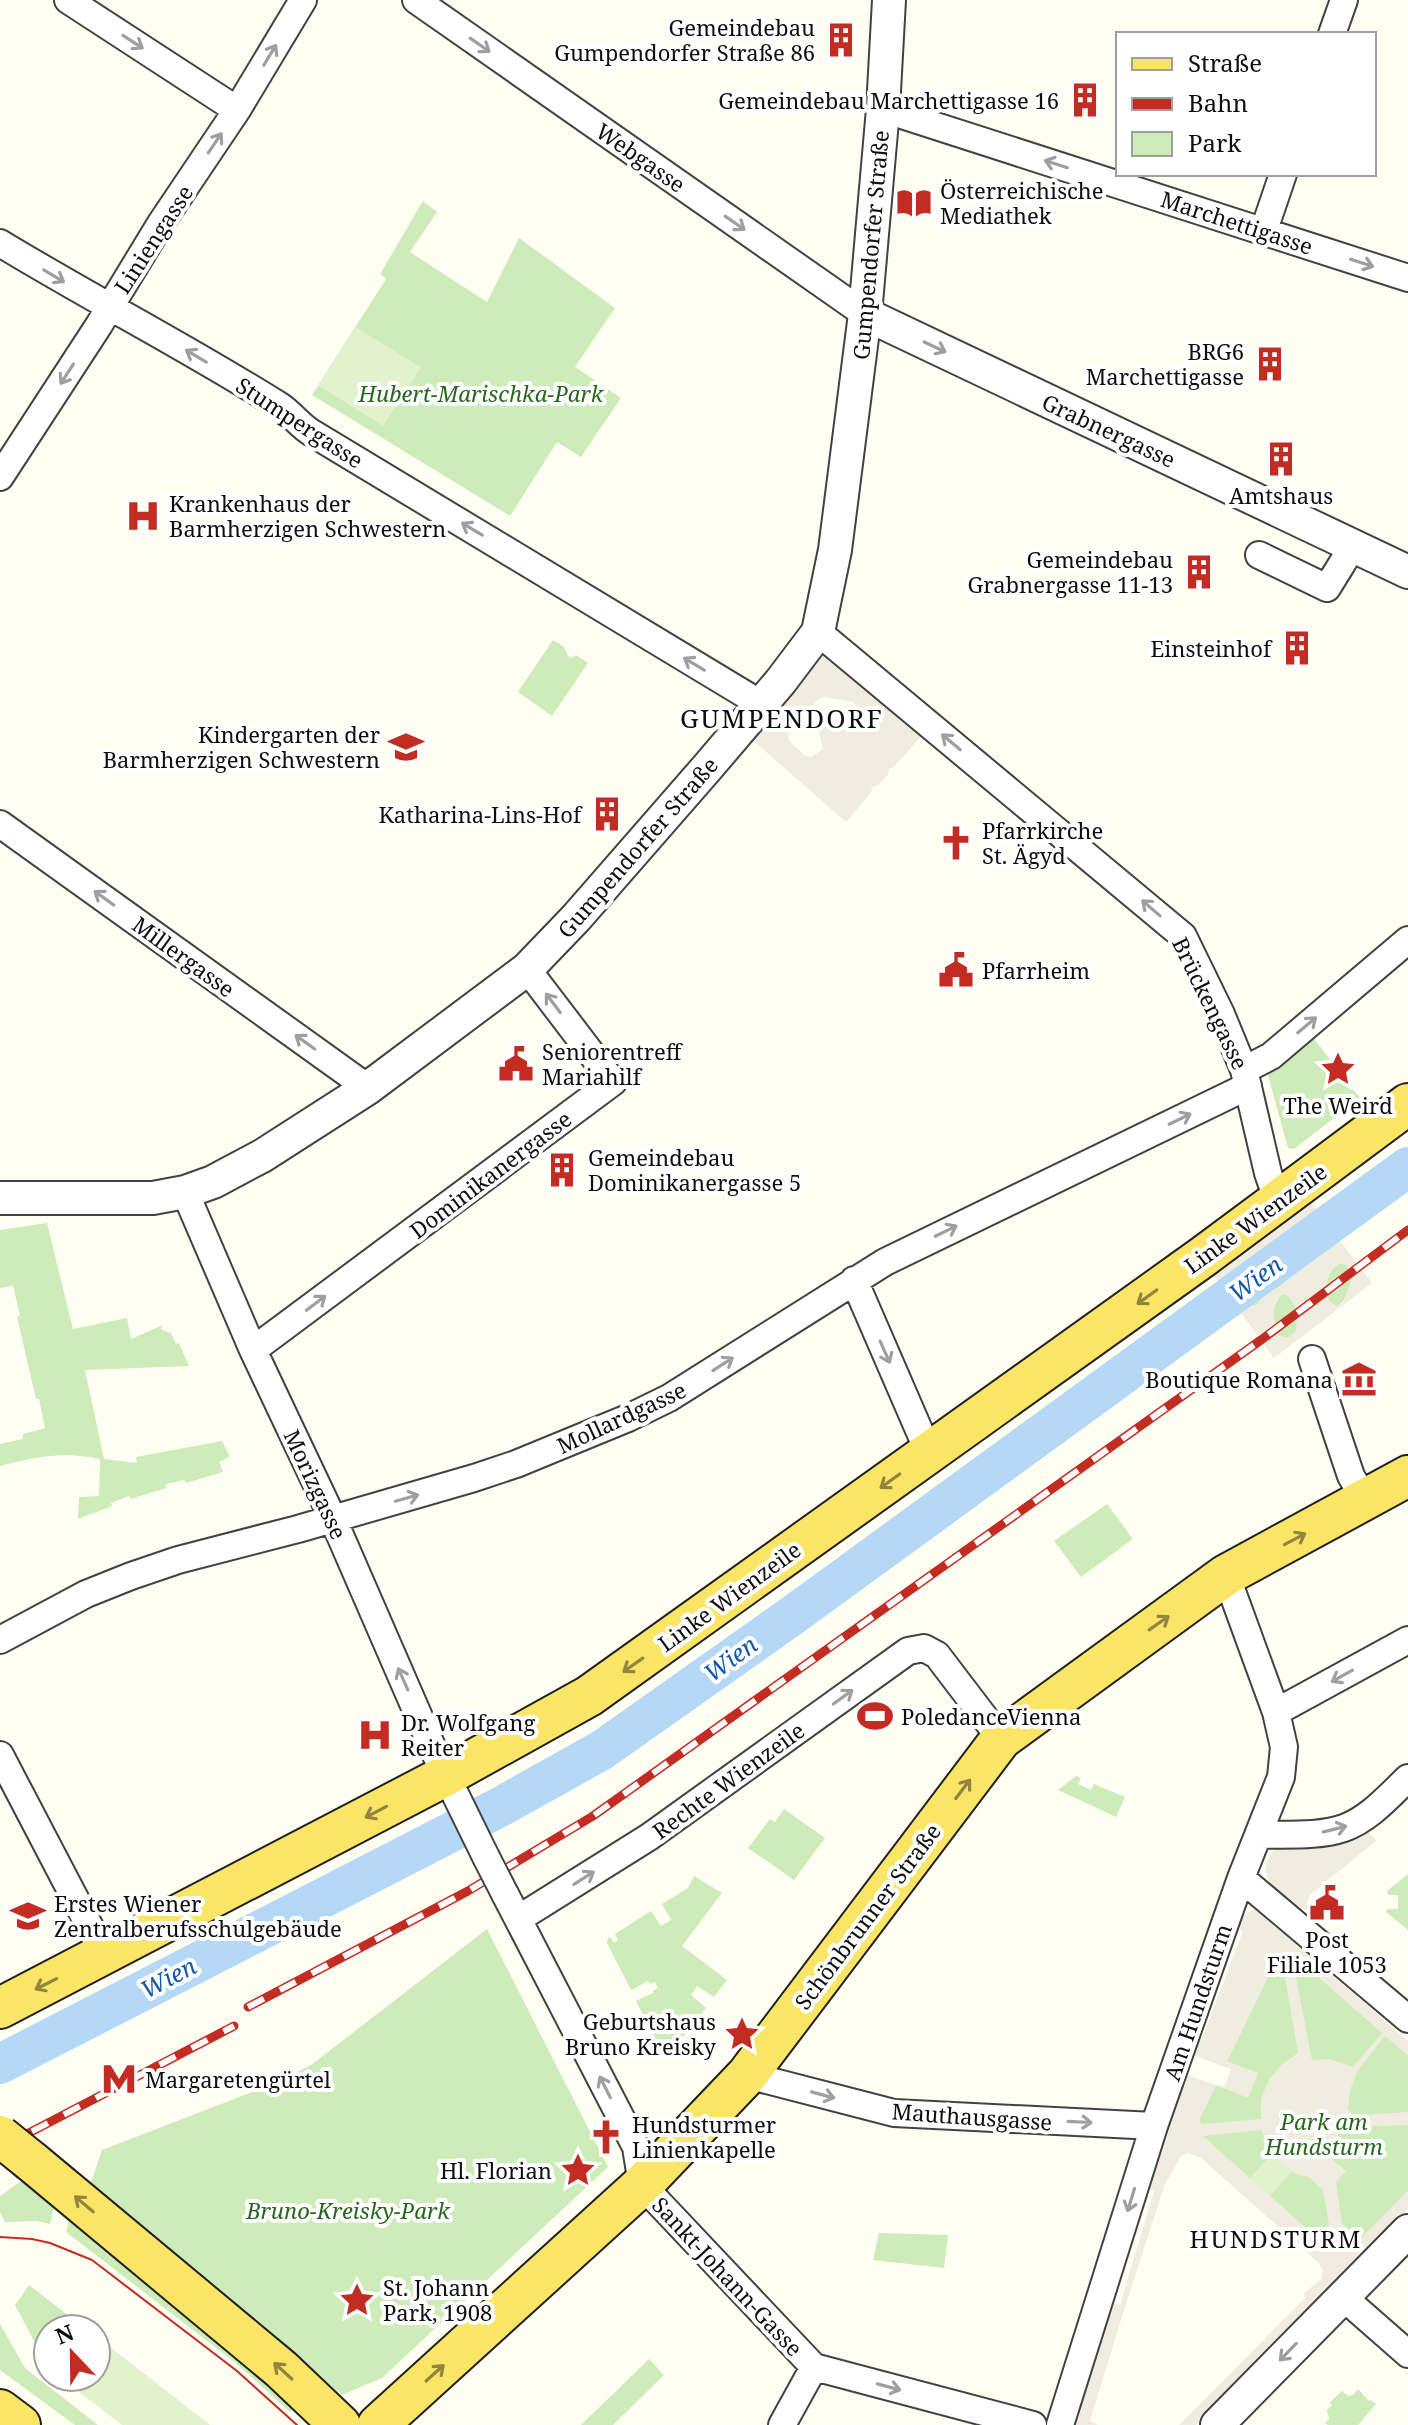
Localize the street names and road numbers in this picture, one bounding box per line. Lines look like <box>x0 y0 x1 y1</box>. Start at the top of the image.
street label: Webgasse <box>590 115 692 199</box>
street label: Gumpendorfer Straße <box>845 129 895 361</box>
street label: Liniengasse <box>107 179 199 299</box>
street label: Marchettigasse <box>1157 183 1317 261</box>
street label: Stumpergasse <box>231 370 369 474</box>
street label: Grabnergasse <box>1038 386 1180 474</box>
street label: Gumpendorfer Straße <box>550 750 724 944</box>
street label: Millergasse <box>127 909 241 1003</box>
street label: Brückengasse <box>1166 932 1256 1074</box>
street label: Dominikanergasse <box>403 1103 577 1245</box>
street label: Linke Wienzeile <box>1179 1157 1331 1279</box>
street label: Mollardgasse <box>552 1374 690 1460</box>
street label: Morizgasse <box>278 1424 354 1544</box>
street label: Linke Wienzeile <box>653 1535 805 1657</box>
street label: Rechte Wienzeile <box>646 1715 810 1845</box>
street label: Schönbrunner Straße <box>787 1817 947 2015</box>
street label: Am Hundsturm <box>1156 1919 1238 2084</box>
street label: Mauthausgasse <box>891 2095 1053 2137</box>
street label: Sankt-Johann-Gasse <box>646 2190 810 2362</box>

